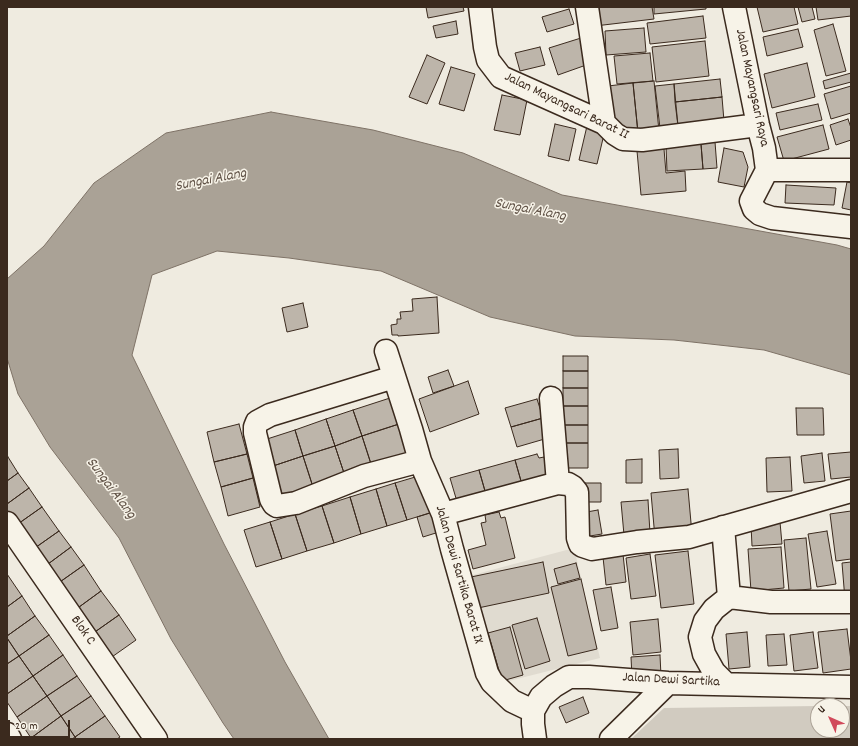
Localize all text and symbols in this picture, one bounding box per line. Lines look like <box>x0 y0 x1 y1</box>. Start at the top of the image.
street label: Jalan Mayangsari Raya <box>730 28 772 148</box>
street label: Jalan Mayangsari Barat II <box>501 70 631 144</box>
water label: Sungai Alang <box>174 165 248 197</box>
water label: Sungai Alang <box>493 195 567 227</box>
water label: Sungai Alang <box>81 455 139 523</box>
street label: Jalan Dewi Sartika Barat IX <box>430 504 486 646</box>
street label: Blok C <box>66 613 98 649</box>
street label: Jalan Dewi Sartika <box>622 670 720 692</box>
north arrow <box>810 698 850 738</box>
text: U <box>815 703 830 718</box>
scale bar <box>10 712 72 738</box>
text: 20 m <box>15 718 38 735</box>

